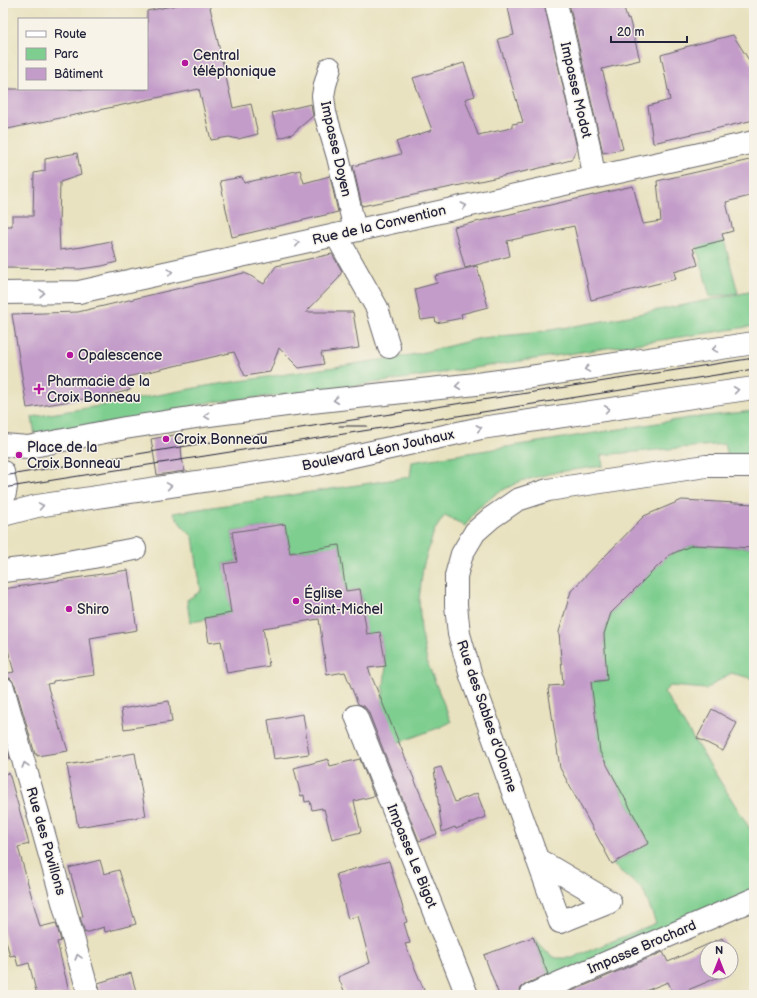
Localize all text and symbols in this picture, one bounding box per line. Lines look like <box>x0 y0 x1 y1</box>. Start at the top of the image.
legend <box>18 18 148 90</box>
scale bar <box>611 18 687 44</box>
text: 20 m <box>617 25 644 40</box>
text: Route <box>54 27 86 42</box>
street label: Impasse Modot <box>557 40 595 140</box>
text: Parc <box>54 47 78 62</box>
place label: Central téléphonique <box>193 47 276 80</box>
marker: Central téléphonique <box>180 58 190 68</box>
text: Bâtiment <box>54 67 103 82</box>
street label: Impasse Doyen <box>317 100 355 198</box>
street label: Rue de la Convention <box>311 201 448 249</box>
one-way arrow <box>461 202 468 210</box>
one-way arrow <box>293 240 300 248</box>
one-way arrow <box>167 268 173 276</box>
one-way arrow <box>39 289 45 297</box>
one-way arrow <box>712 344 719 353</box>
place label: Opalescence <box>78 347 162 364</box>
marker: Opalescence <box>65 350 75 360</box>
one-way arrow <box>584 364 590 373</box>
place label: Pharmacie de la Croix Bonneau <box>47 373 150 406</box>
one-way arrow <box>455 382 461 391</box>
marker: Pharmacie de la Croix Bonneau <box>34 384 44 394</box>
one-way arrow <box>733 386 739 395</box>
one-way arrow <box>333 395 339 404</box>
one-way arrow <box>604 405 610 414</box>
one-way arrow <box>204 411 210 420</box>
street label: Boulevard Léon Jouhaux <box>300 425 456 474</box>
one-way arrow <box>475 425 482 433</box>
place label: Croix Bonneau <box>174 431 268 448</box>
marker: Croix Bonneau <box>161 434 171 444</box>
place label: Place de la Croix Bonneau <box>27 439 121 472</box>
marker: Place de la Croix Bonneau <box>14 450 24 460</box>
one-way arrow <box>166 482 173 491</box>
one-way arrow <box>38 502 44 511</box>
place label: Église Saint-Michel <box>304 584 383 618</box>
marker: Église Saint-Michel <box>291 596 301 606</box>
place label: Shiro <box>77 601 109 618</box>
marker: Shiro <box>64 604 74 614</box>
street label: Rue des Sables d'Olonne <box>453 638 521 794</box>
one-way arrow <box>21 762 30 769</box>
street label: Rue des Pavillons <box>22 785 70 897</box>
street label: Impasse Le Bigot <box>383 802 441 911</box>
street label: Impasse Brochard <box>585 916 699 978</box>
north arrow <box>699 940 739 980</box>
text: N <box>715 944 723 957</box>
one-way arrow <box>75 954 83 961</box>

